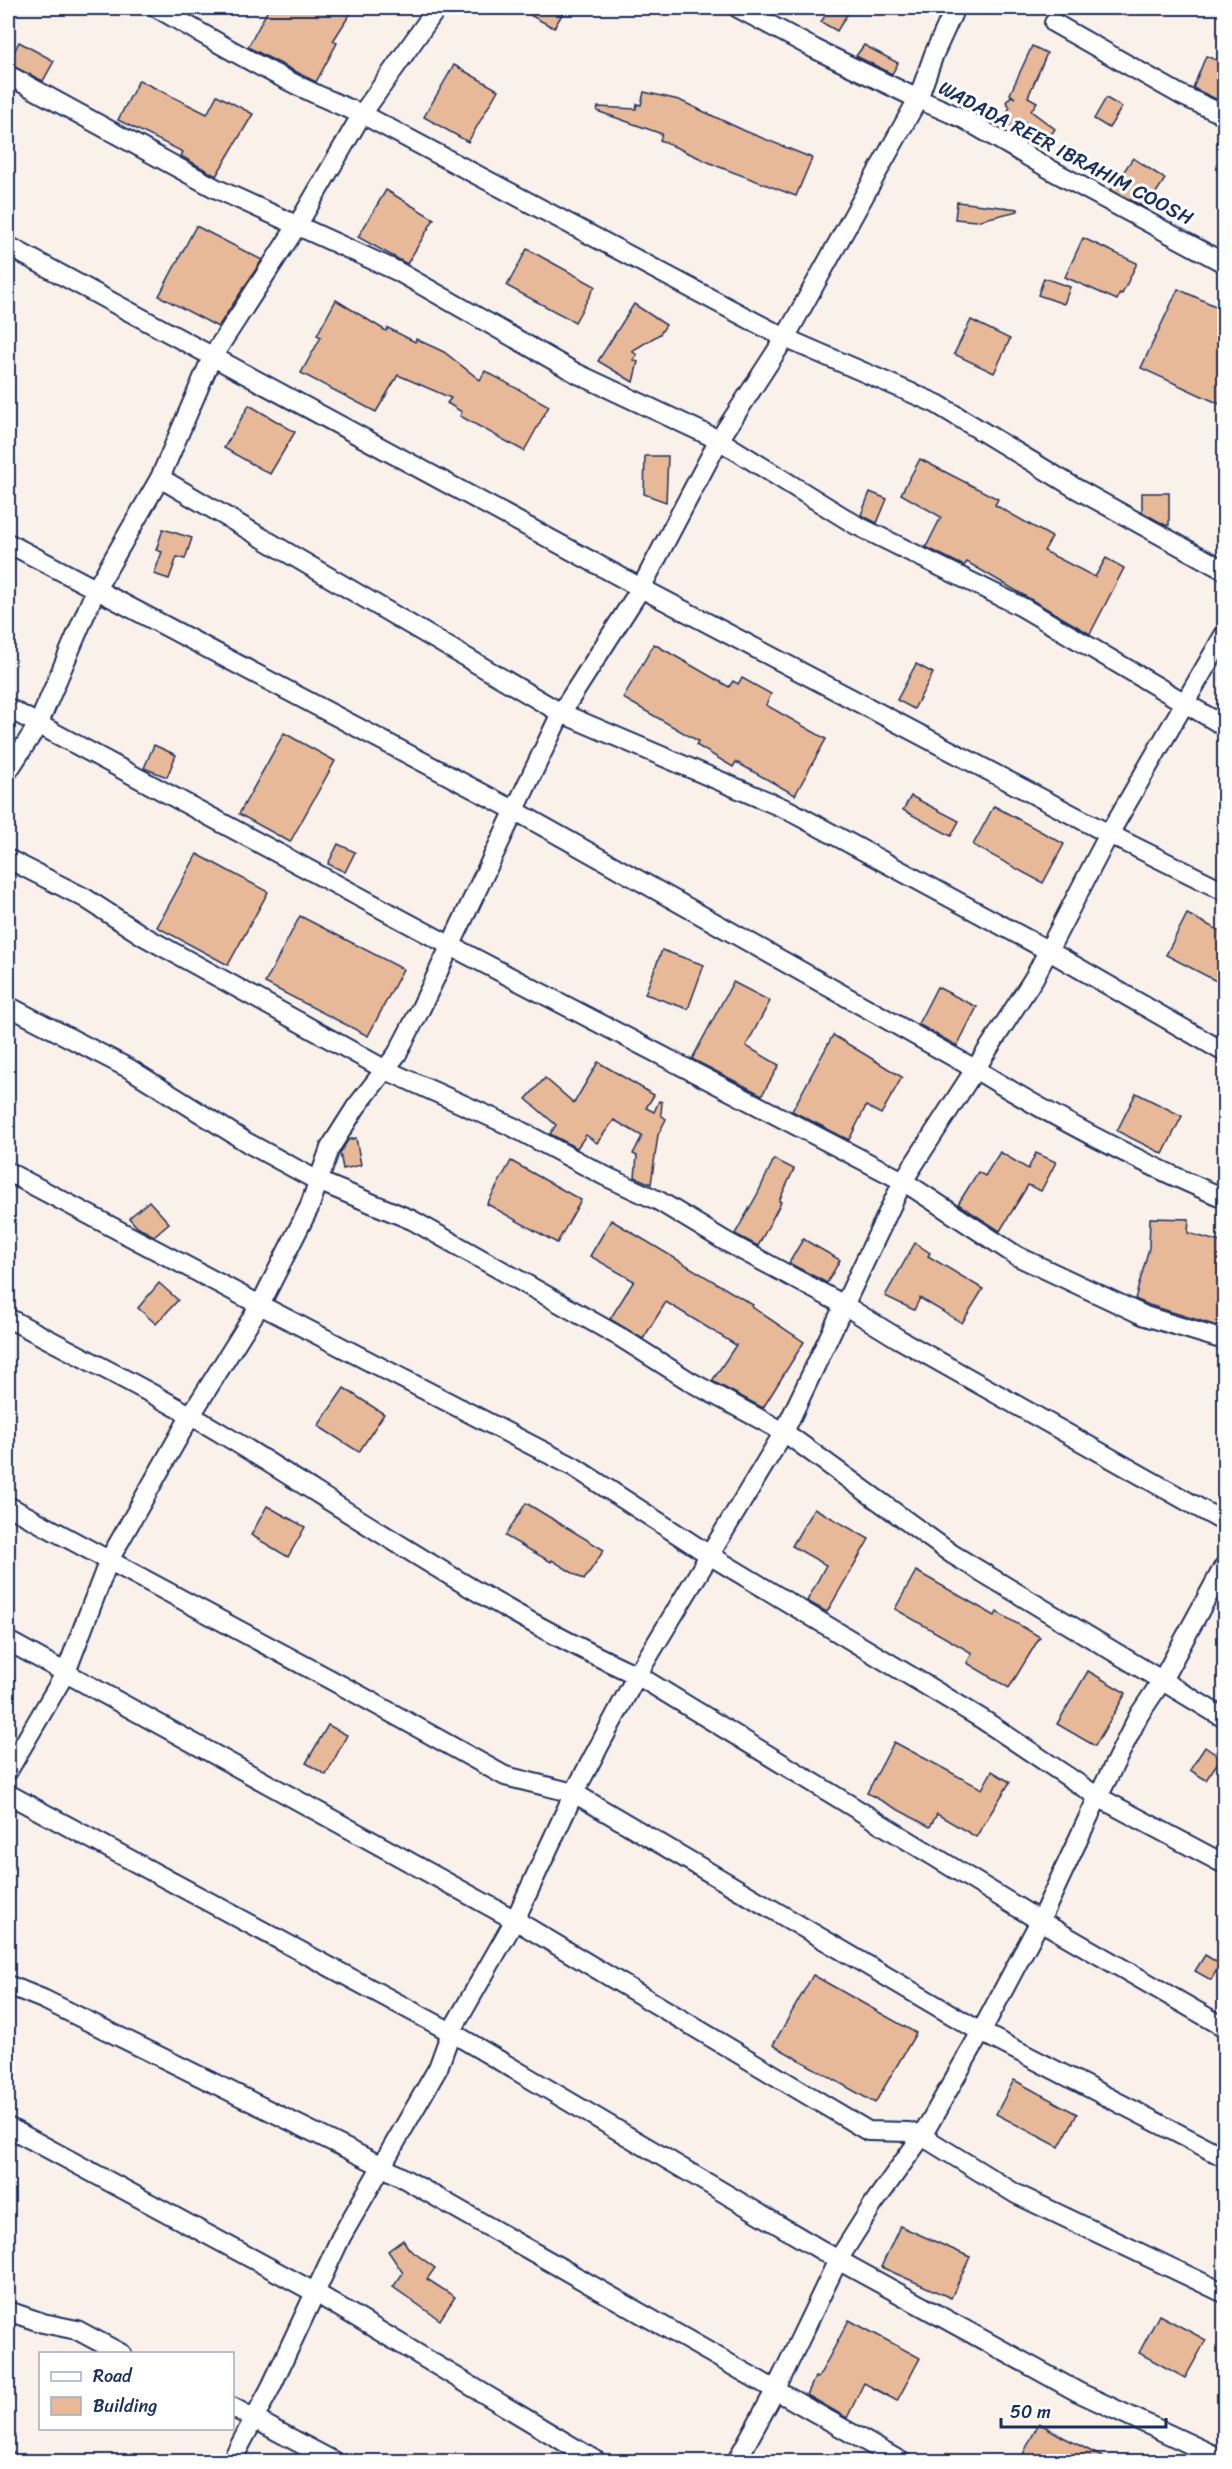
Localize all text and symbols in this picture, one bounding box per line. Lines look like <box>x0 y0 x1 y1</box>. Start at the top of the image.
street label: WADADA REER IBRAHIM COOSH <box>932 71 1200 235</box>
legend <box>39 2352 234 2430</box>
text: Road <box>93 2360 133 2392</box>
text: Building <box>93 2390 157 2422</box>
scale bar <box>1001 2391 1166 2429</box>
text: 50 m <box>1010 2396 1051 2428</box>

